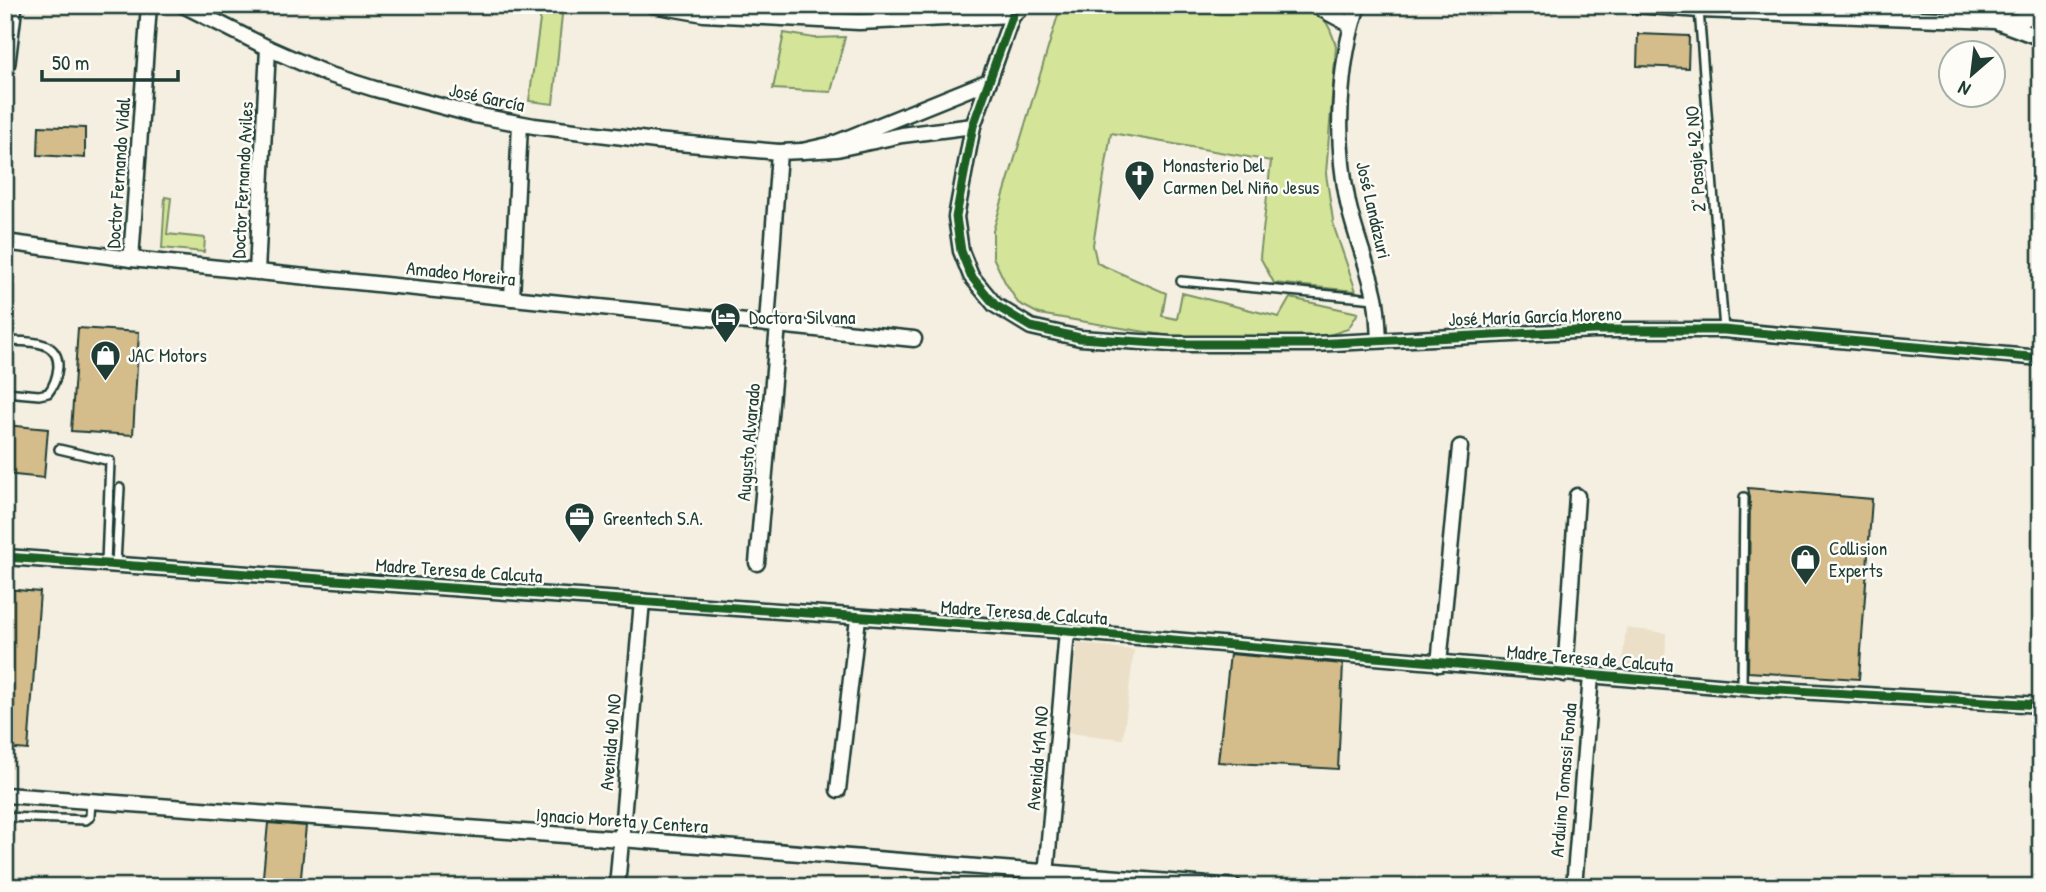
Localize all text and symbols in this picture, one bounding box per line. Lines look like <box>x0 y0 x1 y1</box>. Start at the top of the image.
scale bar <box>42 38 178 82</box>
north arrow <box>1938 38 2008 108</box>
text: 50 m <box>52 48 89 77</box>
text: N <box>1953 75 1975 103</box>
street label: José García <box>447 76 528 118</box>
street label: Doctor Fernando Vidal <box>100 96 136 249</box>
street label: Doctor Fernando Aviles <box>225 101 259 259</box>
street label: 2° Pasaje 42 NO <box>1678 105 1712 213</box>
place label: Monasterio Del Carmen Del Niño Jesus <box>1163 152 1319 200</box>
church icon: Monasterio Del Carmen Del Niño Jesus <box>1123 159 1157 203</box>
street label: José Landázuri <box>1350 159 1398 261</box>
street label: Amadeo Moreira <box>405 254 517 292</box>
hotel icon: Doctora Silvana <box>709 300 743 344</box>
street label: José María García Moreno <box>1448 300 1622 332</box>
place label: Doctora Silvana <box>749 304 856 330</box>
shop icon: JAC Motors <box>88 338 122 382</box>
place label: JAC Motors <box>128 342 207 368</box>
street label: Augusto Alvarado <box>730 382 766 502</box>
office icon: Greentech S.A. <box>563 501 597 545</box>
place label: Greentech S.A. <box>603 505 703 531</box>
place label: Collision Experts <box>1829 535 1887 583</box>
shop icon: Collision Experts <box>1789 542 1823 586</box>
street label: Madre Teresa de Calcuta <box>375 551 544 589</box>
street label: Madre Teresa de Calcuta <box>940 593 1109 631</box>
street label: Madre Teresa de Calcuta <box>1506 638 1675 678</box>
street label: Avenida 40 NO <box>593 692 627 792</box>
street label: Arduino Tomassi Fonda <box>1543 701 1583 858</box>
street label: Avenida 41A NO <box>1019 705 1055 811</box>
street label: Ignacio Moreta y Centera <box>535 801 710 839</box>

